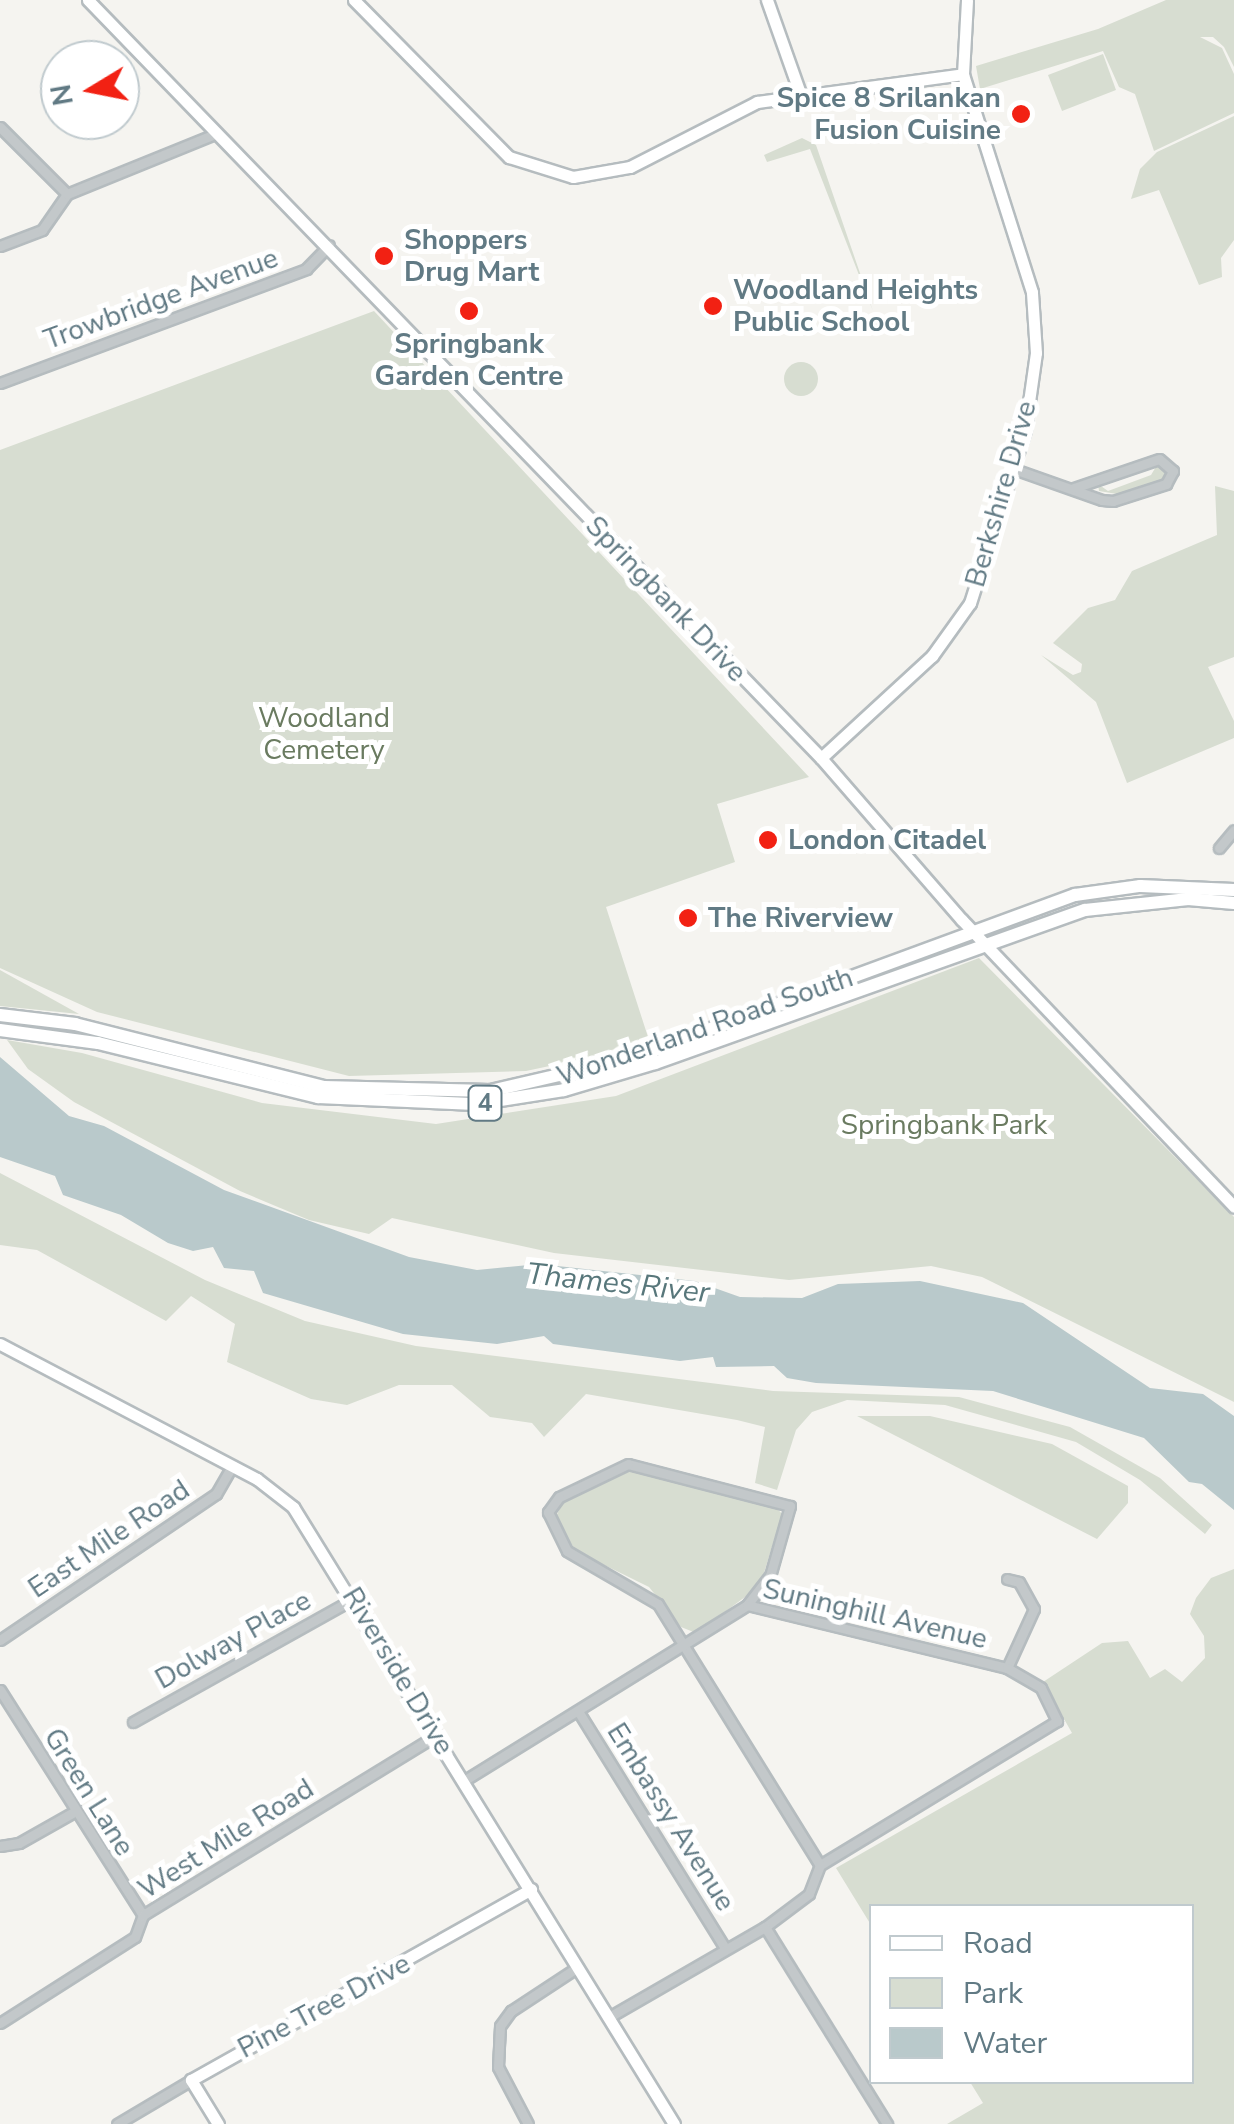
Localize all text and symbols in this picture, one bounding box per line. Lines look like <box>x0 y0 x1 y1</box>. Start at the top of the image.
north arrow <box>40 40 140 140</box>
text: N <box>42 81 83 108</box>
place label: Spice 8 Srilankan Fusion Cuisine <box>776 81 1001 147</box>
marker: Spice 8 Srilankan Fusion Cuisine <box>1010 103 1032 125</box>
place label: Shoppers Drug Mart <box>404 223 539 289</box>
street label: Trowbridge Avenue <box>39 241 283 357</box>
marker: Shoppers Drug Mart <box>373 245 395 267</box>
place label: Woodland Heights Public School <box>733 273 978 339</box>
marker: Woodland Heights Public School <box>702 295 724 317</box>
marker: Springbank Garden Centre <box>458 300 480 322</box>
place label: Springbank Garden Centre <box>375 327 563 393</box>
street label: Berkshire Drive <box>958 397 1044 591</box>
street label: Springbank Drive <box>579 509 753 689</box>
park label: Woodland Cemetery <box>258 701 390 767</box>
place label: London Citadel <box>788 823 986 857</box>
marker: London Citadel <box>757 829 779 851</box>
place label: The Riverview <box>708 901 893 935</box>
marker: The Riverview <box>677 907 699 929</box>
street label: Wonderland Road South <box>553 960 857 1094</box>
road number: 4 <box>468 1083 502 1123</box>
park label: Springbank Park <box>841 1108 1047 1142</box>
water label: Thames River <box>525 1256 711 1312</box>
street label: East Mile Road <box>22 1473 196 1605</box>
street label: Suninghill Avenue <box>760 1572 990 1656</box>
street label: Riverside Drive <box>335 1581 461 1761</box>
street label: Dolway Place <box>150 1584 316 1696</box>
street label: Embassy Avenue <box>600 1717 742 1917</box>
street label: Green Lane <box>37 1722 141 1862</box>
street label: West Mile Road <box>132 1772 320 1906</box>
legend <box>869 1904 1194 2084</box>
text: Road <box>963 1923 1033 1964</box>
street label: Pine Tree Drive <box>232 1947 416 2065</box>
text: Park <box>963 1973 1023 2014</box>
text: Water <box>963 2023 1047 2064</box>

